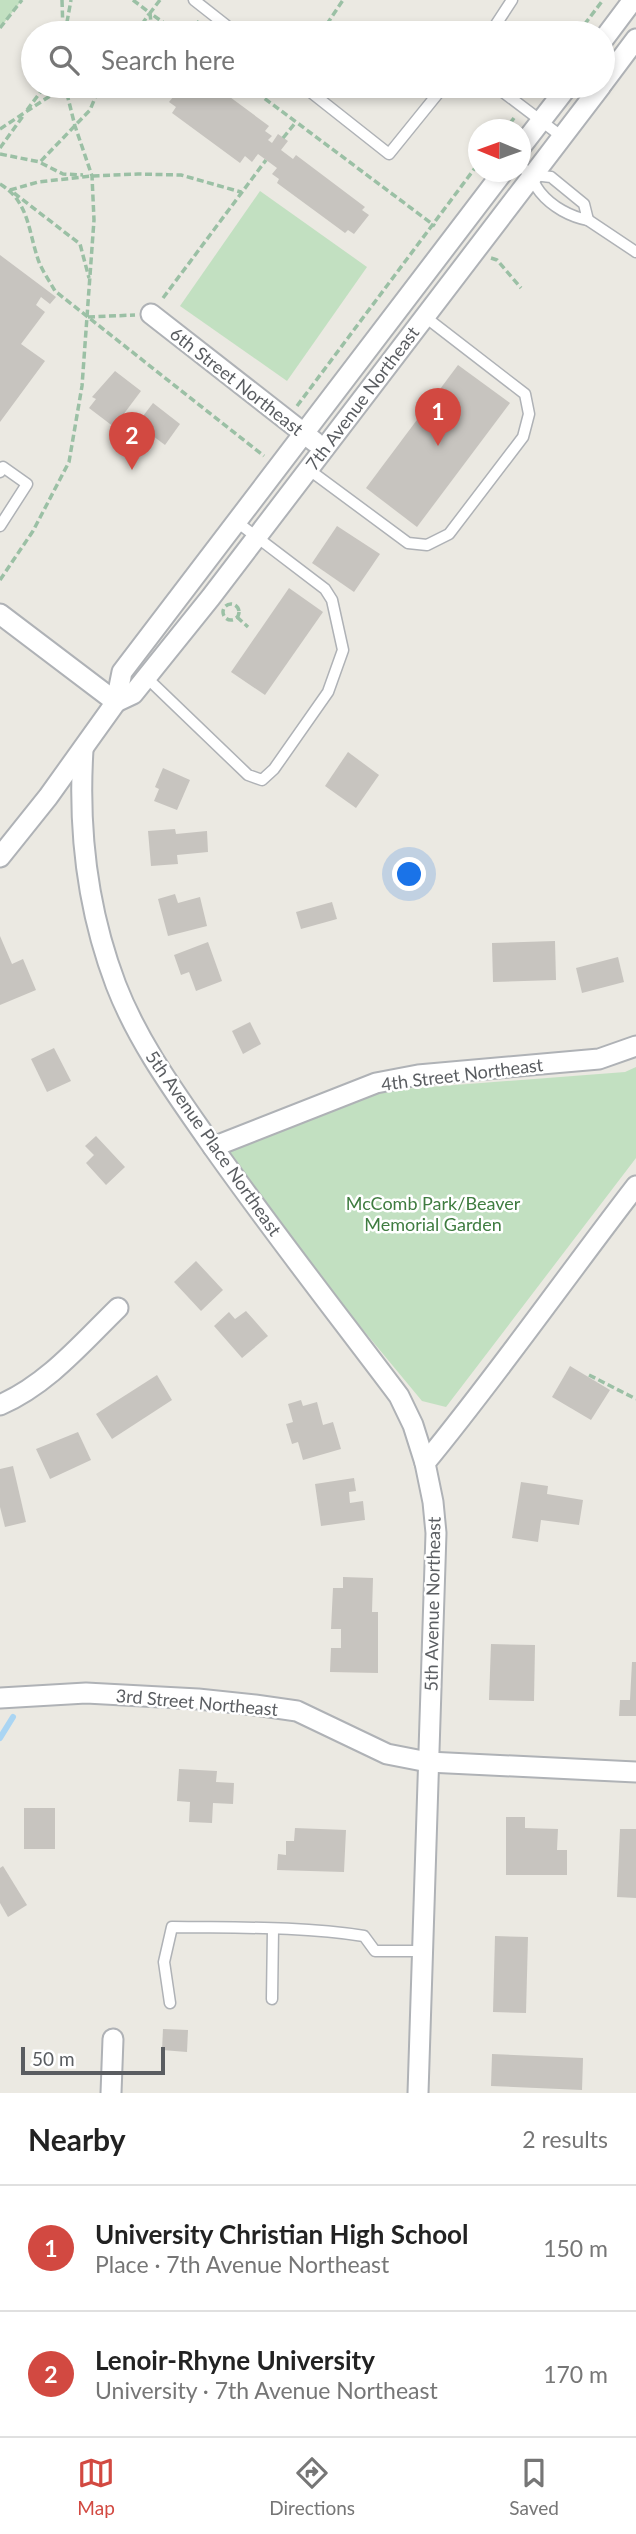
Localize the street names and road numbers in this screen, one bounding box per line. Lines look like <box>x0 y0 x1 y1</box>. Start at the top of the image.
street label: 7th Avenue Northeast <box>301 321 424 474</box>
street label: 6th Street Northeast <box>166 322 308 440</box>
street label: 5th Avenue Place Northeast <box>142 1046 287 1240</box>
street label: 4th Street Northeast <box>380 1053 545 1095</box>
street label: 5th Avenue Northeast <box>419 1516 445 1691</box>
street label: 3rd Street Northeast <box>115 1684 280 1720</box>

